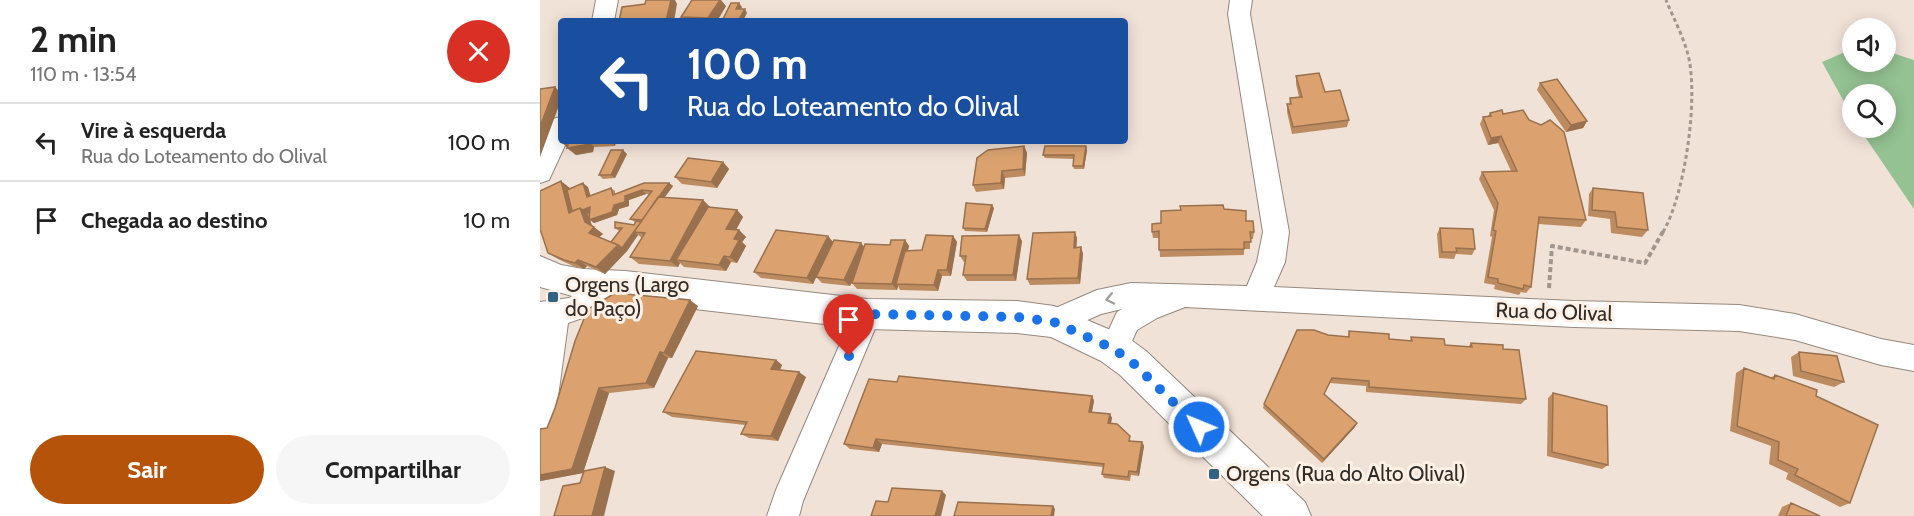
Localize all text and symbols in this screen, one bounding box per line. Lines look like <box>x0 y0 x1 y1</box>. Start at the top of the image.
text: 2 min <box>30 17 117 61</box>
map controls <box>1842 18 1896 138</box>
button: sound <box>1842 18 1896 72</box>
button: close <box>447 20 510 83</box>
text: 100 m <box>687 38 808 90</box>
icon: left <box>588 42 666 120</box>
text: 110 m · 13:54 <box>30 62 137 86</box>
button: search <box>1842 84 1896 138</box>
text: Rua do Loteamento do Olival <box>687 90 1019 123</box>
text: Vire à esquerda <box>81 117 226 144</box>
icon: left <box>30 126 63 159</box>
text: 100 m <box>448 129 510 156</box>
text: Rua do Loteamento do Olival <box>81 144 327 168</box>
icon: arrive <box>30 204 63 237</box>
text: Chegada ao destino <box>81 207 267 234</box>
text: 10 m <box>463 207 510 234</box>
place label: Orgens (Largo do Paço) <box>565 272 689 321</box>
marker: Orgens (Largo do Paço) <box>546 290 560 304</box>
one-way arrow <box>1105 292 1115 305</box>
pin <box>823 294 874 356</box>
street label: Rua do Olival <box>1495 297 1613 326</box>
icon: arrive <box>832 303 865 336</box>
position arrow <box>1167 395 1231 459</box>
button: Sair <box>30 435 264 504</box>
button: Compartilhar <box>276 435 510 504</box>
place label: Orgens (Rua do Alto Olival) <box>1226 461 1466 486</box>
marker: Orgens (Rua do Alto Olival) <box>1207 467 1221 481</box>

